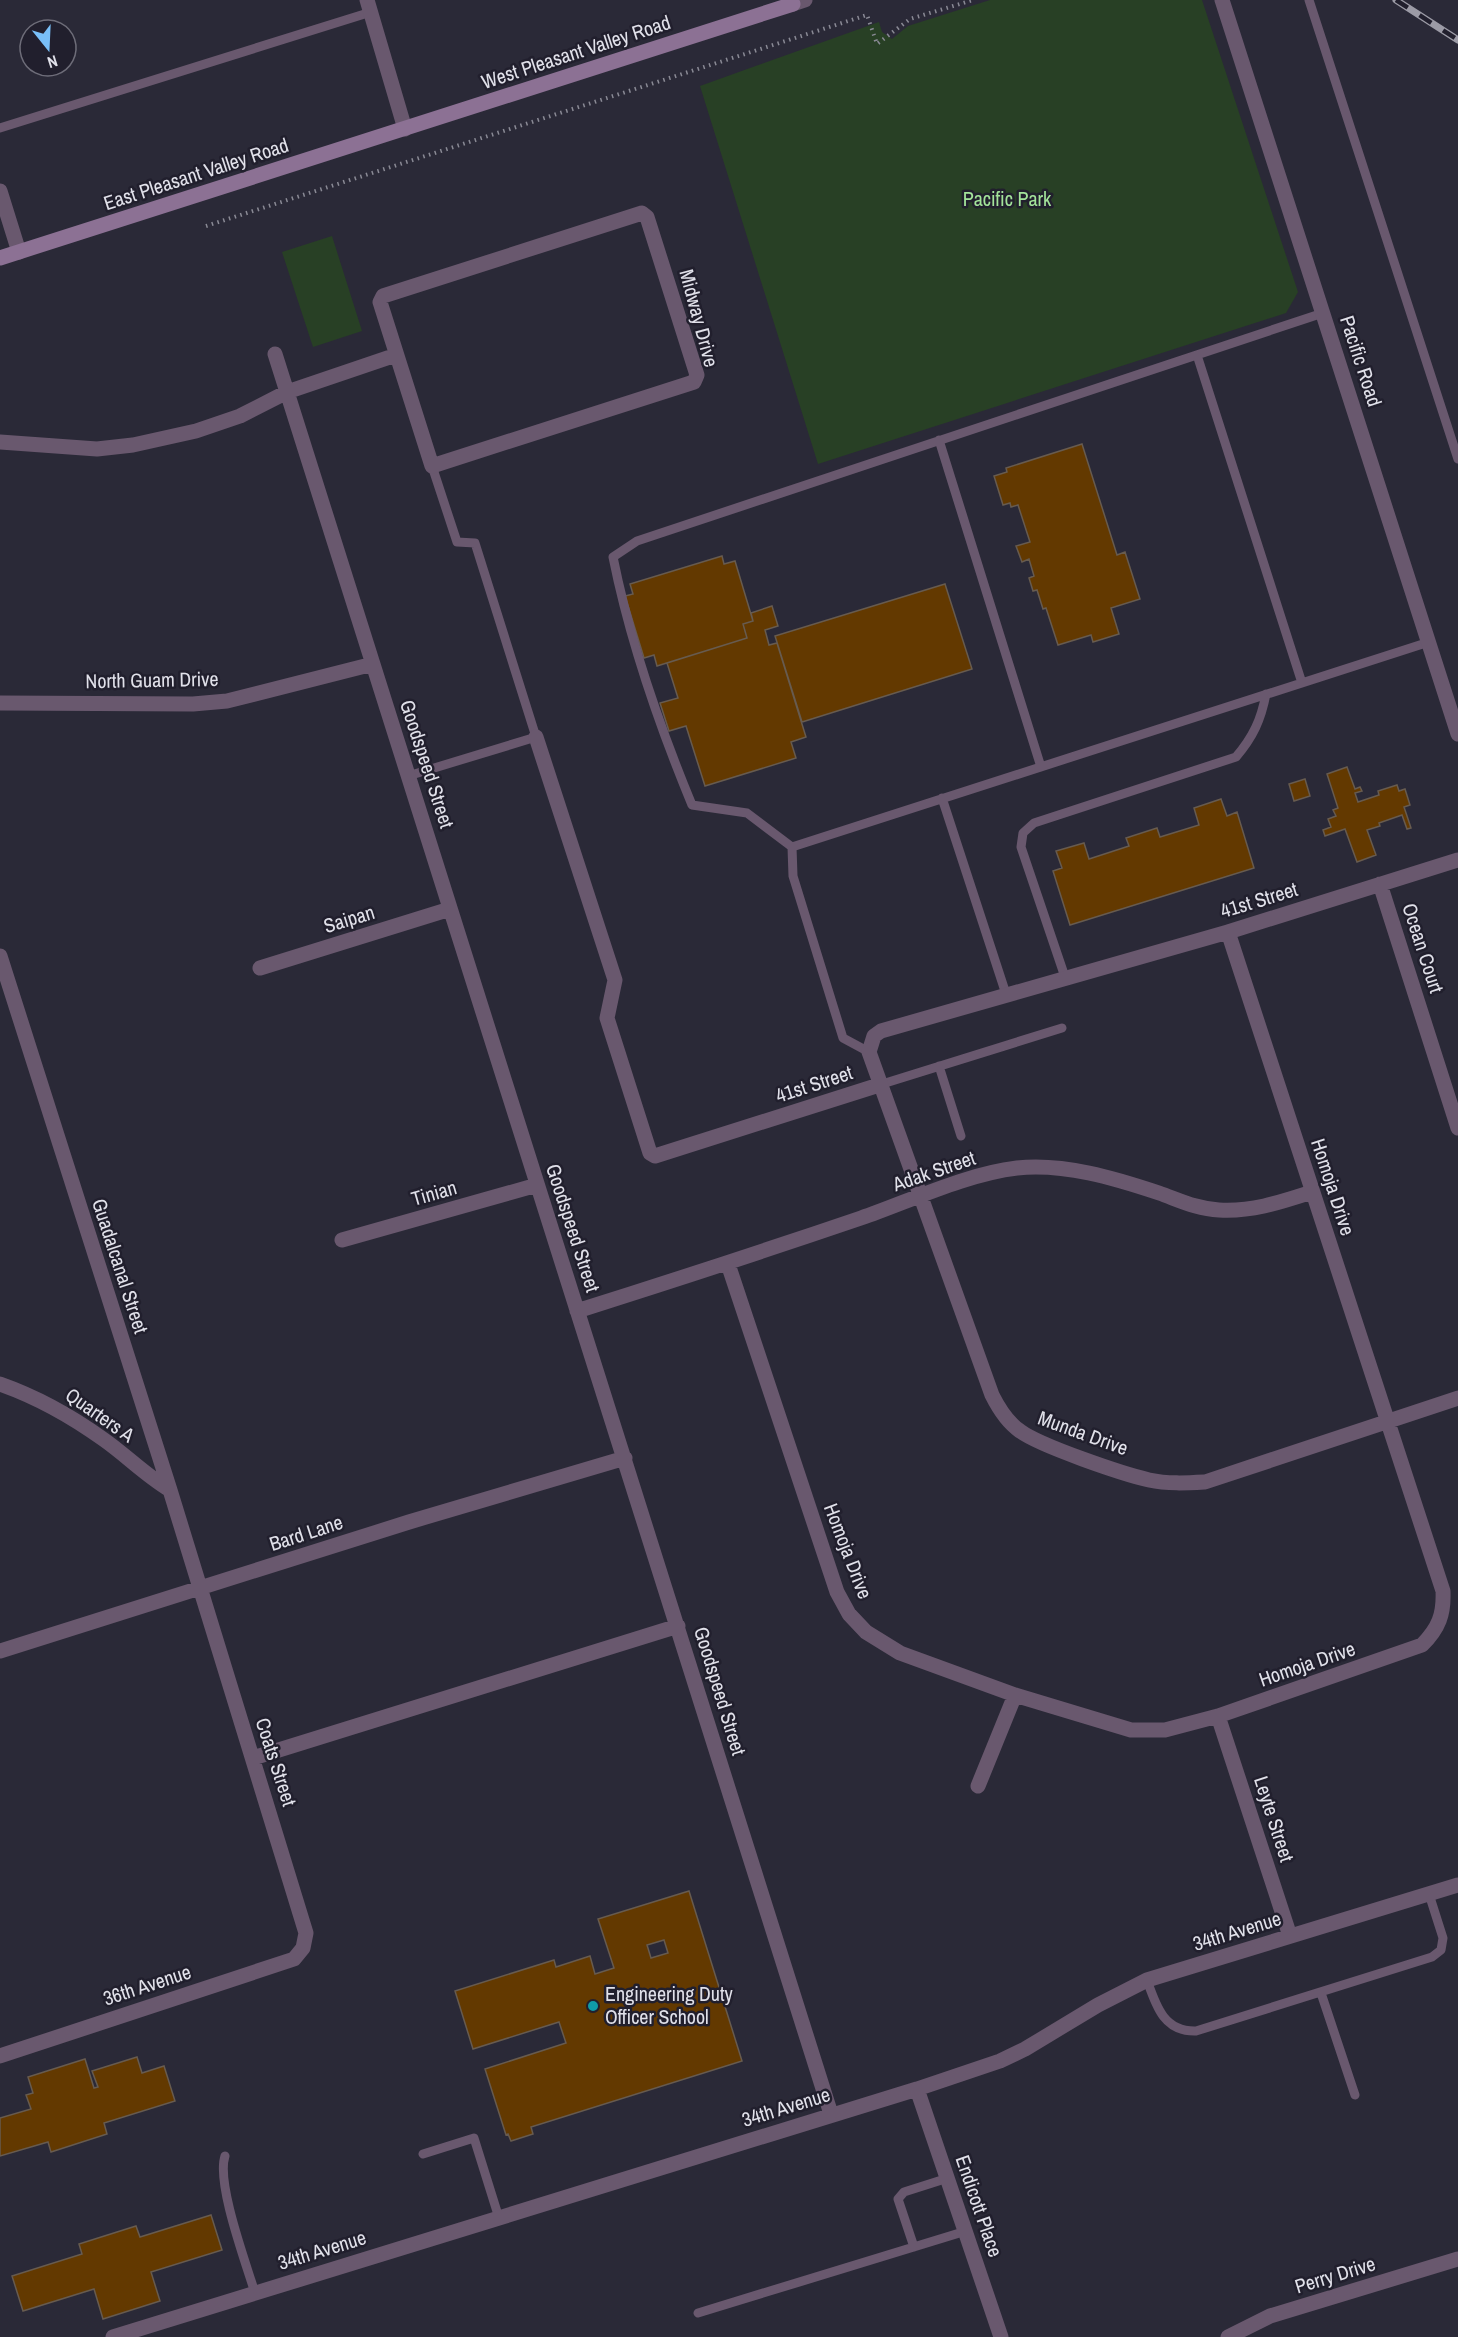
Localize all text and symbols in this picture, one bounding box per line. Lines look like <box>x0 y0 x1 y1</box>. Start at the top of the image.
street label: West Pleasant Valley Road <box>478 8 674 95</box>
north arrow <box>18 18 78 78</box>
text: N <box>45 50 61 74</box>
street label: East Pleasant Valley Road <box>100 131 292 216</box>
park label: Pacific Park <box>963 185 1052 212</box>
street label: Midway Drive <box>673 266 725 370</box>
street label: Pacific Road <box>1334 312 1389 410</box>
street label: North Guam Drive <box>85 665 219 694</box>
street label: Goodspeed Street <box>394 696 461 832</box>
street label: 41st Street <box>1217 875 1301 924</box>
street label: Saipan <box>320 898 378 939</box>
street label: Ocean Court <box>1396 899 1451 997</box>
street label: 41st Street <box>772 1058 856 1109</box>
street label: Homoja Drive <box>1305 1135 1362 1239</box>
street label: Adak Street <box>888 1144 979 1198</box>
street label: Goodspeed Street <box>540 1160 607 1296</box>
street label: Tinian <box>408 1173 460 1212</box>
street label: Guadalcanal Street <box>86 1195 155 1337</box>
street label: Quarters A <box>60 1381 140 1448</box>
street label: Munda Drive <box>1034 1404 1132 1461</box>
street label: Homoja Drive <box>818 1499 879 1602</box>
street label: Bard Lane <box>266 1508 346 1557</box>
street label: Goodspeed Street <box>688 1623 753 1759</box>
street label: Homoja Drive <box>1255 1634 1359 1693</box>
street label: Coats Street <box>250 1714 304 1810</box>
street label: Leyte Street <box>1248 1773 1301 1865</box>
street label: 34th Avenue <box>1189 1904 1284 1957</box>
street label: 36th Avenue <box>99 1958 194 2011</box>
place label: Engineering Duty Officer School <box>605 1980 733 2030</box>
marker: Engineering Duty Officer School <box>586 1999 600 2013</box>
street label: 34th Avenue <box>738 2080 833 2133</box>
street label: Endicott Place <box>949 2151 1009 2260</box>
street label: 34th Avenue <box>274 2223 369 2276</box>
street label: Perry Drive <box>1291 2249 1378 2300</box>

